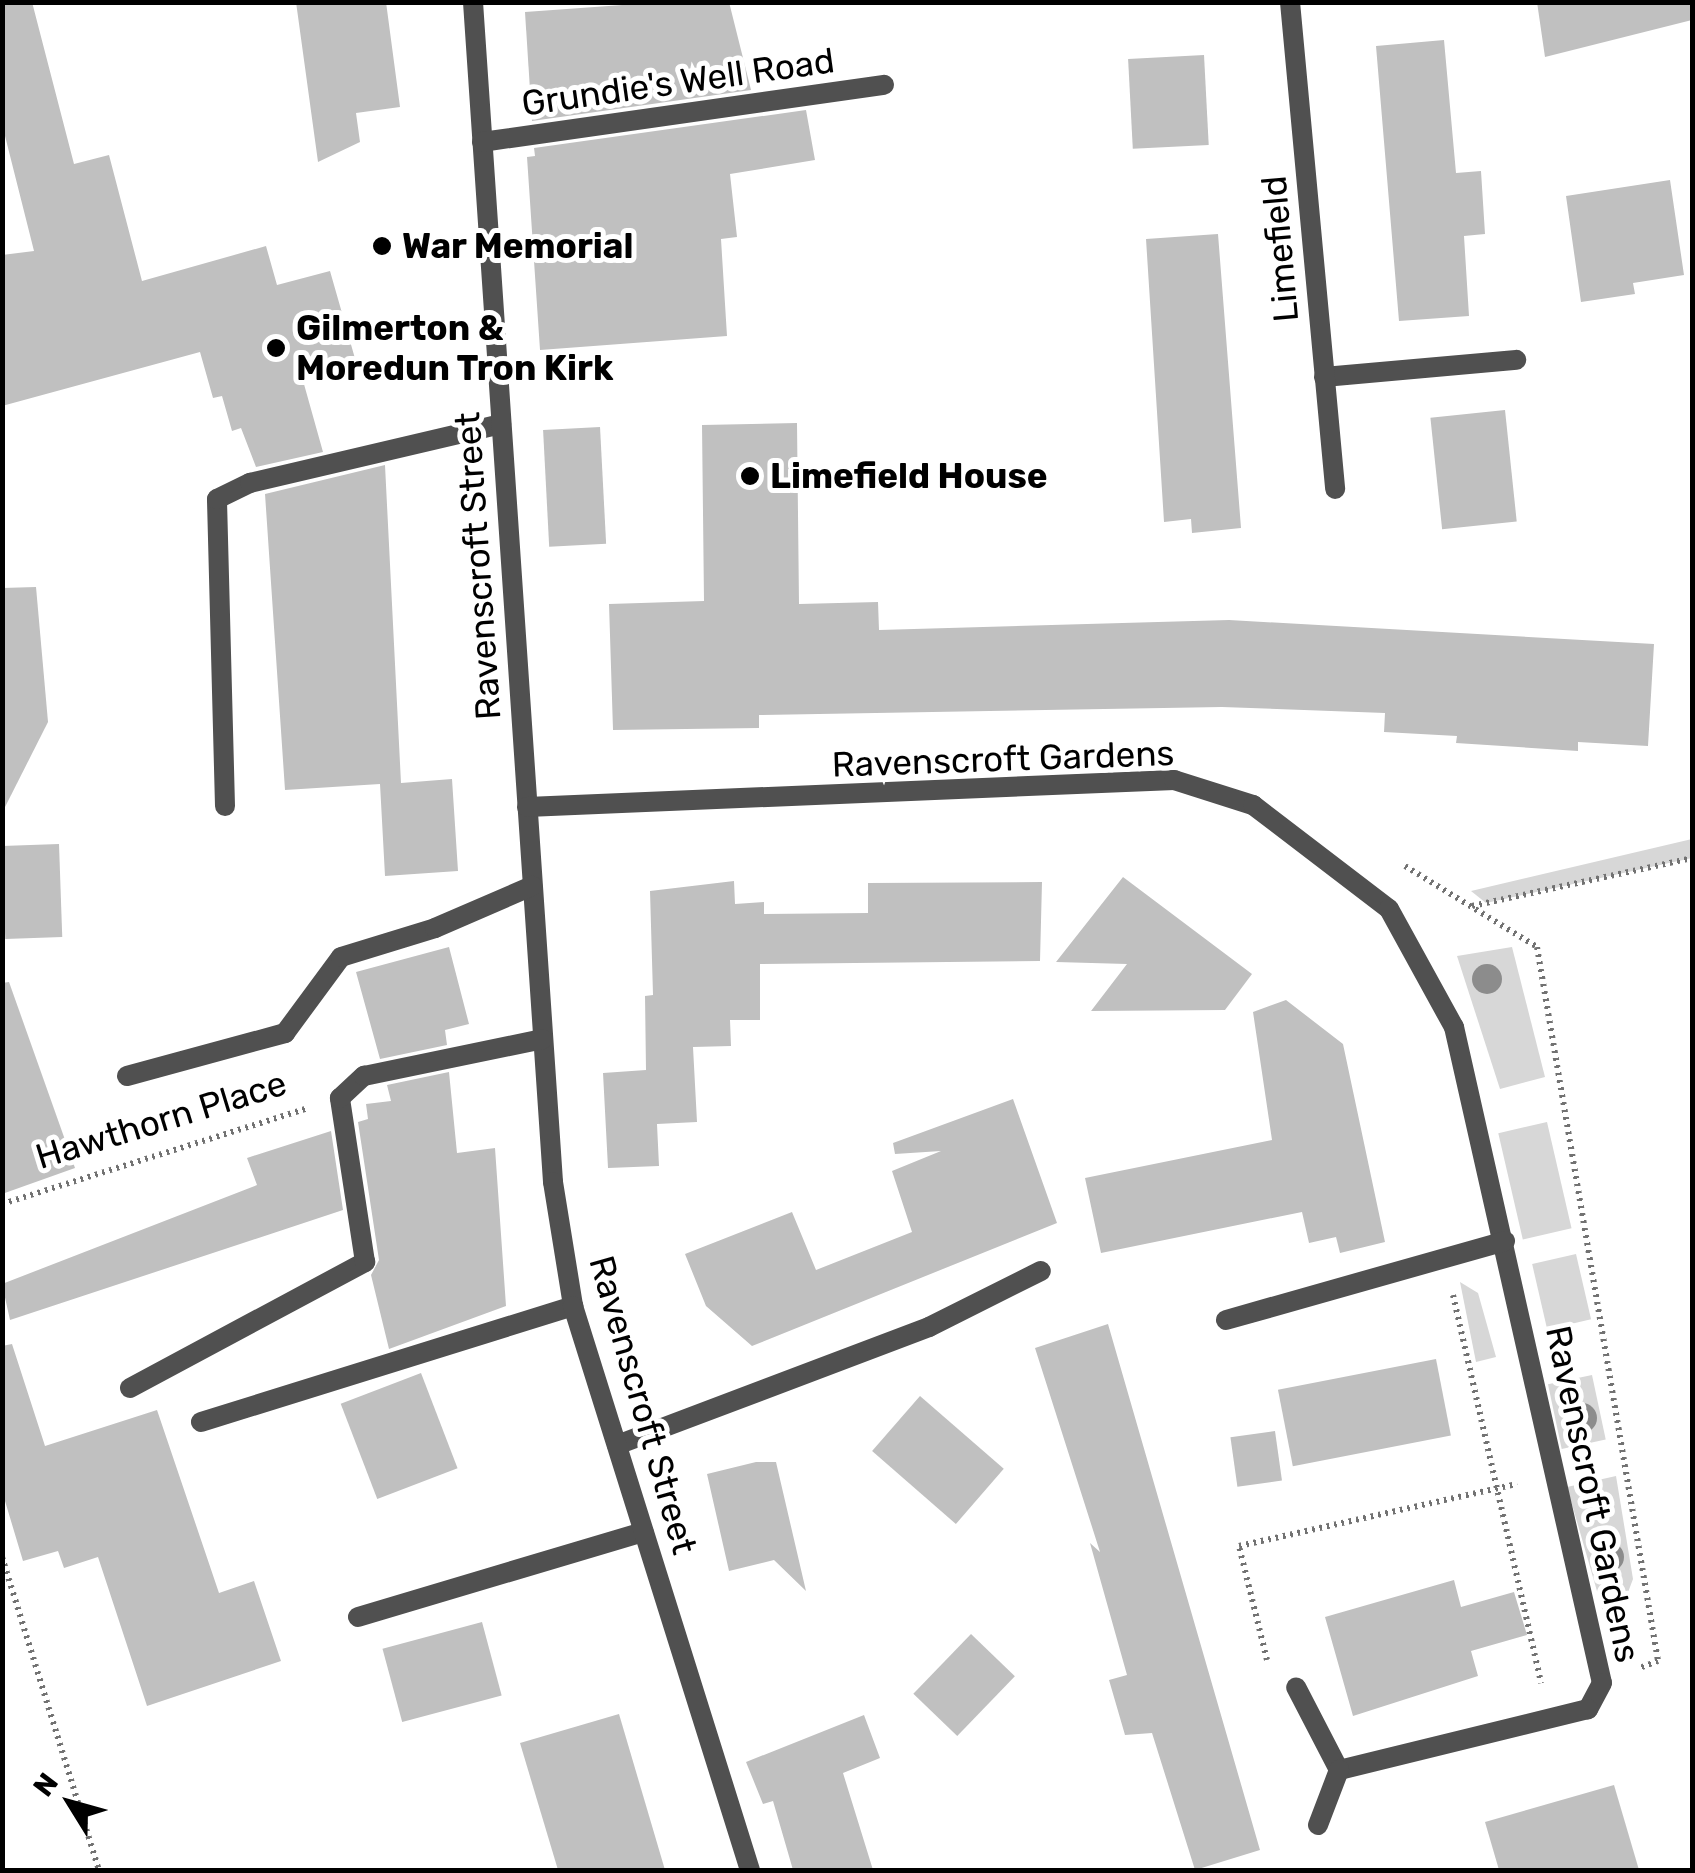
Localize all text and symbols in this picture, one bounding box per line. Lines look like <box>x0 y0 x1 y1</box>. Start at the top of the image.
street label: Grundie's Well Road <box>519 39 837 125</box>
street label: Limefield <box>1253 174 1307 324</box>
place label: War Memorial <box>402 225 634 267</box>
marker: War Memorial <box>371 235 393 257</box>
place label: Gilmerton & Moredun Tron Kirk <box>296 307 614 389</box>
marker: Gilmerton & Moredun Tron Kirk <box>265 337 287 359</box>
street label: Ravenscroft Street <box>446 411 510 721</box>
place label: Limefield House <box>770 455 1048 497</box>
marker: Limefield House <box>739 465 761 487</box>
street label: Ravenscroft Gardens <box>831 732 1175 786</box>
street label: Hawthorn Place <box>31 1062 291 1178</box>
street label: Ravenscroft Street <box>580 1251 706 1559</box>
street label: Ravenscroft Gardens <box>1537 1322 1649 1666</box>
north arrow <box>20 1753 120 1853</box>
text: N <box>26 1767 65 1803</box>

